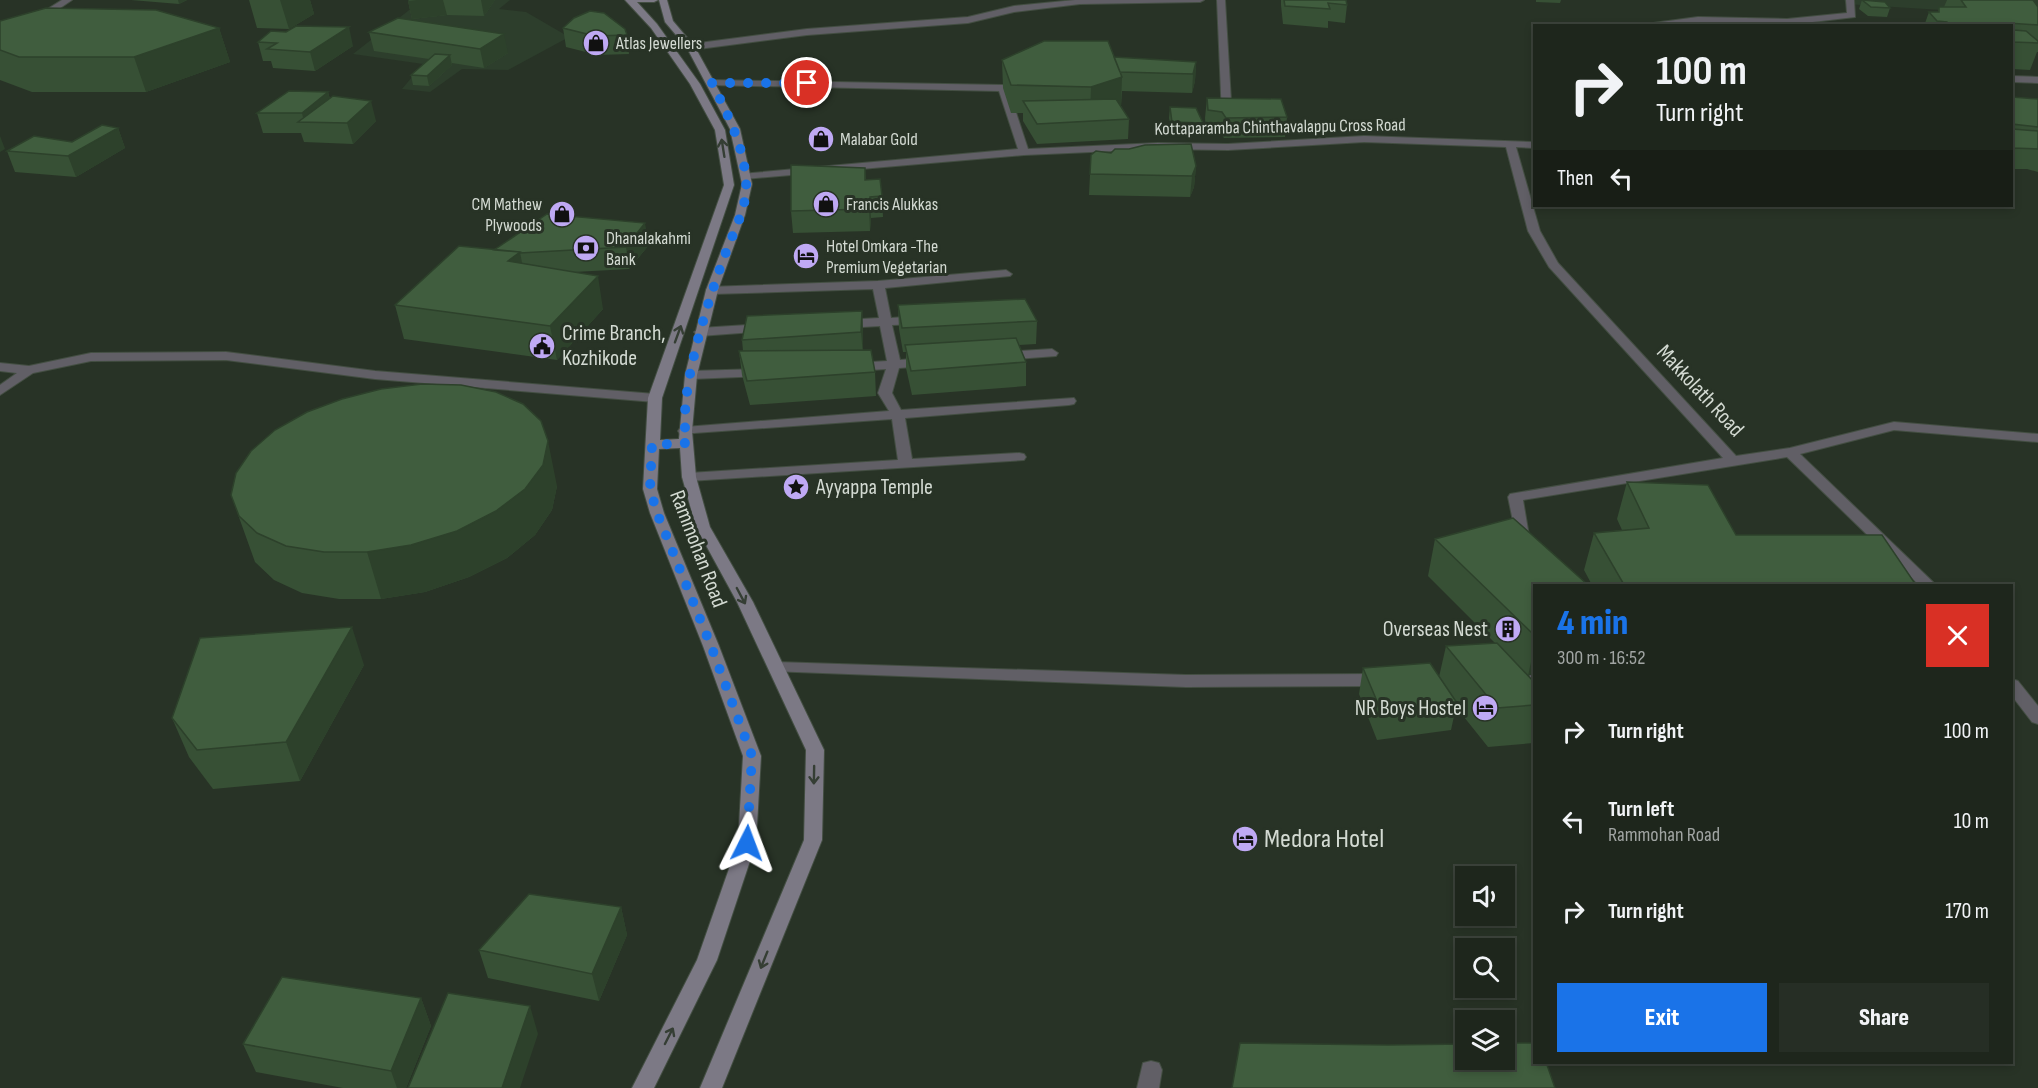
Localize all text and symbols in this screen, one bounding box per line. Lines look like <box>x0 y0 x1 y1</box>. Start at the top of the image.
shop icon: Atlas Jewellers <box>581 28 611 58</box>
place label: Atlas Jewellers <box>615 33 702 54</box>
text: 100 m <box>1656 46 1747 97</box>
icon: right <box>1557 48 1635 126</box>
pin <box>781 57 832 108</box>
icon: arrive <box>790 66 823 99</box>
text: Turn right <box>1656 97 1743 129</box>
street label: Kottaparamba Chinthavalappu Cross Road <box>1154 114 1406 140</box>
shop icon: Malabar Gold <box>806 124 836 154</box>
place label: Malabar Gold <box>840 129 918 150</box>
one-way arrow <box>717 138 728 158</box>
icon: left <box>1605 162 1638 195</box>
text: Then <box>1557 165 1593 192</box>
shop icon: Francis Alukkas <box>811 189 841 219</box>
place label: CM Mathew Plywoods <box>472 194 542 236</box>
place label: Francis Alukkas <box>846 194 938 215</box>
shop icon: CM Mathew Plywoods <box>547 199 577 229</box>
place label: Dhanalakahmi Bank <box>606 228 691 270</box>
bank icon: Dhanalakahmi Bank <box>571 233 601 263</box>
place label: Hotel Omkara -The Premium Vegetarian <box>826 236 947 278</box>
hotel icon: Hotel Omkara -The Premium Vegetarian <box>791 241 821 271</box>
place label: Crime Branch, Kozhikode <box>562 320 666 372</box>
one-way arrow <box>674 325 685 344</box>
public building icon: Crime Branch, Kozhikode <box>527 331 557 361</box>
street label: Makkolath Road <box>1651 339 1749 443</box>
place icon: Ayyappa Temple <box>781 472 811 502</box>
place label: Ayyappa Temple <box>815 474 933 501</box>
street label: Rammohan Road <box>663 487 733 611</box>
one-way arrow <box>736 587 747 605</box>
text: 4 min <box>1557 602 1628 645</box>
button: close <box>1926 604 1989 667</box>
building icon: Overseas Nest <box>1493 614 1523 644</box>
place label: Overseas Nest <box>1383 616 1488 643</box>
text: 300 m · 16:52 <box>1557 646 1645 670</box>
hotel icon: NR Boys Hostel <box>1470 693 1500 723</box>
place label: NR Boys Hostel <box>1355 695 1466 722</box>
icon: right <box>1557 715 1590 748</box>
text: Turn right <box>1608 718 1684 745</box>
text: 100 m <box>1944 718 1989 745</box>
one-way arrow <box>809 764 820 784</box>
text: Turn left <box>1608 796 1674 823</box>
icon: left <box>1557 805 1590 838</box>
text: 10 m <box>1954 808 1989 835</box>
position arrow <box>715 811 779 875</box>
place label: Medora Hotel <box>1264 823 1384 855</box>
text: Rammohan Road <box>1608 823 1720 847</box>
hotel icon: Medora Hotel <box>1230 824 1260 854</box>
map controls <box>1455 866 1515 1070</box>
button: sound <box>1455 866 1515 926</box>
icon: right <box>1557 895 1590 928</box>
text: Turn right <box>1608 898 1684 925</box>
text: 170 m <box>1945 898 1989 925</box>
button: search <box>1455 938 1515 998</box>
one-way arrow <box>758 950 769 969</box>
button: Exit <box>1557 983 1767 1052</box>
button: Share <box>1779 983 1989 1052</box>
button: layers <box>1455 1010 1515 1070</box>
one-way arrow <box>664 1027 675 1045</box>

